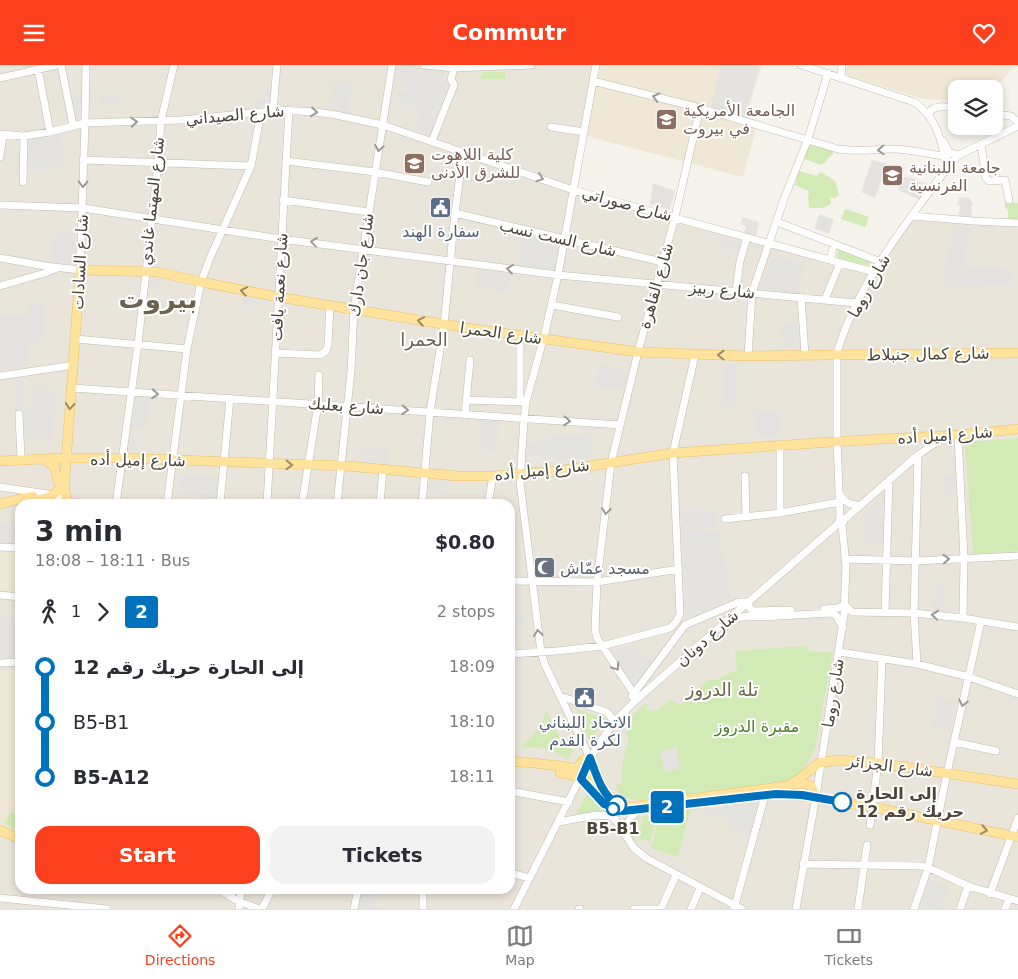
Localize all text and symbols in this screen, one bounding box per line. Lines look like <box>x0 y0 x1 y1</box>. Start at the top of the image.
icon: menu <box>20 19 48 47</box>
icon: heart <box>970 19 998 47</box>
text: Commutr <box>452 20 566 45</box>
map controls <box>948 80 1003 135</box>
button: layers <box>948 80 1003 135</box>
one-way arrow <box>651 92 660 103</box>
place label: الجامعة الأمريكية في بيروت <box>683 100 795 139</box>
street label: شارع الصيداني <box>185 101 285 130</box>
one-way arrow <box>310 106 318 117</box>
school or university icon: الجامعة الأمريكية في بيروت <box>655 107 679 131</box>
one-way arrow <box>130 117 138 127</box>
street label: شارع المهتما غاندي <box>136 136 169 266</box>
one-way arrow <box>374 143 384 152</box>
one-way arrow <box>876 144 884 155</box>
place label: كلية اللاهوت للشرق الأدنى <box>431 145 520 183</box>
school or university icon: كلية اللاهوت للشرق الأدنى <box>403 151 427 175</box>
place label: جامعة اللبنانية الفرنسية <box>909 158 1001 196</box>
school or university icon: جامعة اللبنانية الفرنسية <box>881 164 905 188</box>
one-way arrow <box>535 173 544 183</box>
one-way arrow <box>78 180 88 188</box>
street label: شارع صوراتي <box>580 183 674 226</box>
public building icon: سفارة الهند <box>429 195 453 219</box>
street label: شارع جان دارك <box>344 212 379 318</box>
street label: شارع السادات <box>68 214 93 310</box>
street label: شارع الست نسب <box>497 215 618 262</box>
place label: سفارة الهند <box>402 222 480 242</box>
street label: شارع نعمة يافت <box>267 232 292 342</box>
one-way arrow <box>310 237 318 248</box>
street label: شارع القاهرة <box>635 241 678 331</box>
street label: شارع روما <box>844 251 895 322</box>
one-way arrow <box>506 264 514 275</box>
street label: شارع ربيز <box>687 278 756 303</box>
district label: بيروت <box>119 284 197 315</box>
one-way arrow <box>239 286 248 296</box>
one-way arrow <box>417 316 426 326</box>
street label: شارع الحمرا <box>459 318 543 349</box>
district label: الحمرا <box>400 329 448 351</box>
street label: شارع كمال جنبلاط <box>866 343 990 366</box>
one-way arrow <box>717 350 725 360</box>
one-way arrow <box>152 388 160 399</box>
street label: شارع بعلبك <box>307 394 385 419</box>
one-way arrow <box>65 402 76 410</box>
one-way arrow <box>401 405 409 416</box>
one-way arrow <box>563 416 571 427</box>
street label: شارع إميل أده <box>897 421 993 449</box>
street label: شارع إميل أده <box>90 449 186 471</box>
street label: شارع إميل أده <box>493 455 591 485</box>
one-way arrow <box>285 459 293 470</box>
one-way arrow <box>601 507 612 515</box>
text: 3 min <box>35 515 123 548</box>
text: $0.80 <box>435 531 495 553</box>
text: 18:08 – 18:11 · Bus <box>35 551 190 570</box>
one-way arrow <box>943 554 951 565</box>
mosque icon: مسجد عمّاش <box>532 556 556 580</box>
place label: مسجد عمّاش <box>560 559 650 578</box>
icon: walk <box>35 598 63 626</box>
icon: forward <box>89 598 117 626</box>
text: 2 <box>135 601 148 622</box>
text: 1 <box>71 602 81 621</box>
text: 2 stops <box>437 602 495 621</box>
street label: شارع دونان <box>672 606 743 671</box>
one-way arrow <box>931 610 939 621</box>
one-way arrow <box>533 629 544 637</box>
text: إلی الحارة حريك رقم 12 <box>73 656 304 678</box>
text: 18:09 <box>449 657 495 676</box>
street label: شارع روما <box>818 657 849 729</box>
one-way arrow <box>610 662 619 671</box>
district label: تلة الدروز <box>685 679 758 701</box>
public building icon: الاتحاد اللبناني لكرة القدم <box>573 686 597 710</box>
one-way arrow <box>958 698 969 707</box>
text: B5-B1 <box>73 711 129 733</box>
text: 18:10 <box>449 712 495 731</box>
place label: الاتحاد اللبناني لكرة القدم <box>539 713 631 751</box>
park label: مقبرة الدروز <box>714 717 799 737</box>
street label: شارع الجزائر <box>845 751 934 782</box>
text: B5-A12 <box>73 766 150 788</box>
text: 18:11 <box>449 767 495 786</box>
place label: إلی الحارة حريك رقم 12 <box>856 784 964 821</box>
line badge: 2 <box>651 791 683 823</box>
marker: إلی الحارة حريك رقم 12 <box>832 792 852 812</box>
unlabelled marker <box>607 795 627 815</box>
text: 2 <box>661 796 673 817</box>
marker: B5-B1 <box>606 802 620 816</box>
place label: B5-B1 <box>586 819 640 838</box>
one-way arrow <box>980 824 989 835</box>
button: Start <box>35 826 260 884</box>
button: Tickets <box>270 826 495 884</box>
tab: Directions <box>145 922 215 968</box>
tab: Map <box>505 922 535 968</box>
tab: Tickets <box>824 922 873 968</box>

